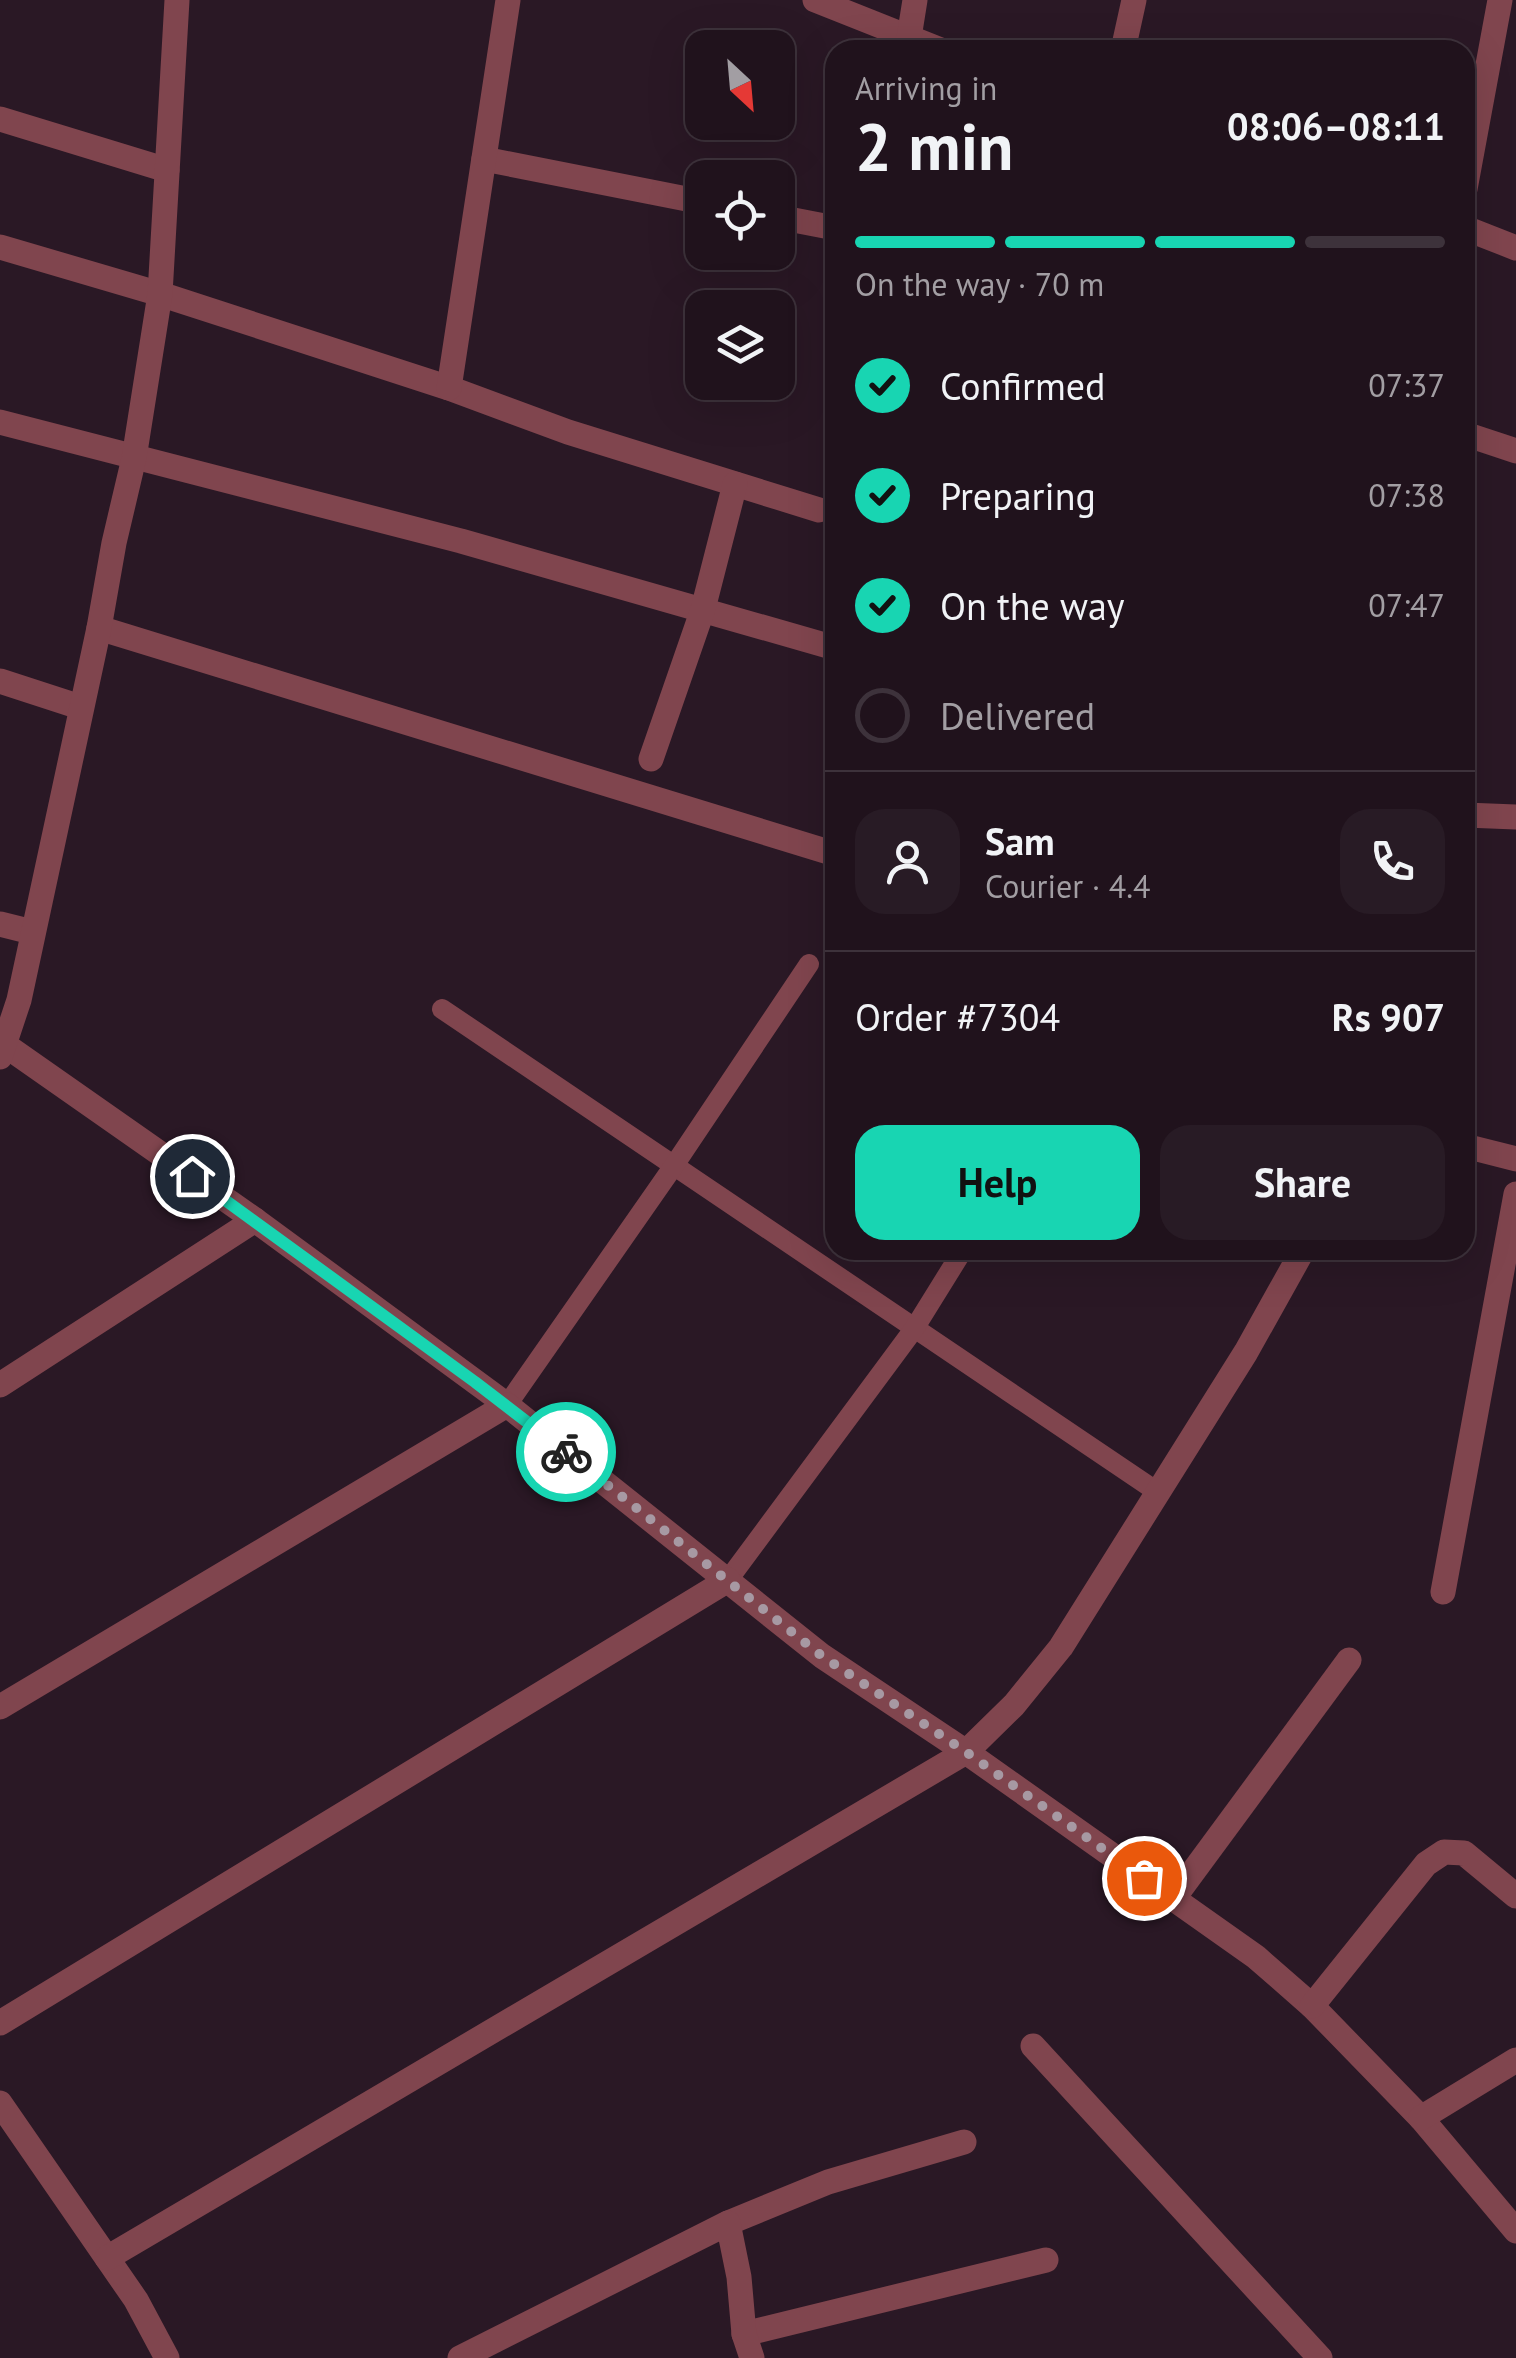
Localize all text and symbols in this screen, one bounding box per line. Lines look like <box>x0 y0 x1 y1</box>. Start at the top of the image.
north arrow <box>685 30 795 140</box>
map controls <box>685 30 795 400</box>
text: Arriving in <box>855 67 997 109</box>
text: 08:06–08:11 <box>1227 101 1445 150</box>
text: 2 min <box>855 104 1014 188</box>
button: locate <box>685 160 795 270</box>
text: On the way · 70 m <box>855 263 1104 305</box>
button: layers <box>685 290 795 400</box>
icon: check <box>855 358 910 413</box>
text: Confirmed <box>940 361 1106 410</box>
text: 07:37 <box>1368 364 1445 406</box>
icon: check <box>855 468 910 523</box>
text: Preparing <box>940 471 1096 520</box>
text: 07:38 <box>1368 474 1445 516</box>
icon: check <box>855 578 910 633</box>
text: On the way <box>940 581 1125 630</box>
text: 07:47 <box>1368 584 1445 626</box>
text: Delivered <box>940 691 1095 740</box>
button: person <box>855 809 960 914</box>
button: phone <box>1340 809 1445 914</box>
text: Sam <box>985 816 1055 865</box>
text: Courier · 4.4 <box>985 865 1151 907</box>
text: Order #7304 <box>855 992 1060 1041</box>
text: Rs 907 <box>1332 992 1445 1041</box>
button: Help <box>855 1125 1140 1240</box>
button: Share <box>1160 1125 1445 1240</box>
pin <box>150 1134 235 1219</box>
icon: home <box>165 1149 220 1204</box>
courier <box>516 1402 616 1502</box>
icon: bike <box>539 1425 594 1480</box>
pin <box>1102 1836 1187 1921</box>
icon: bag <box>1117 1851 1172 1906</box>

